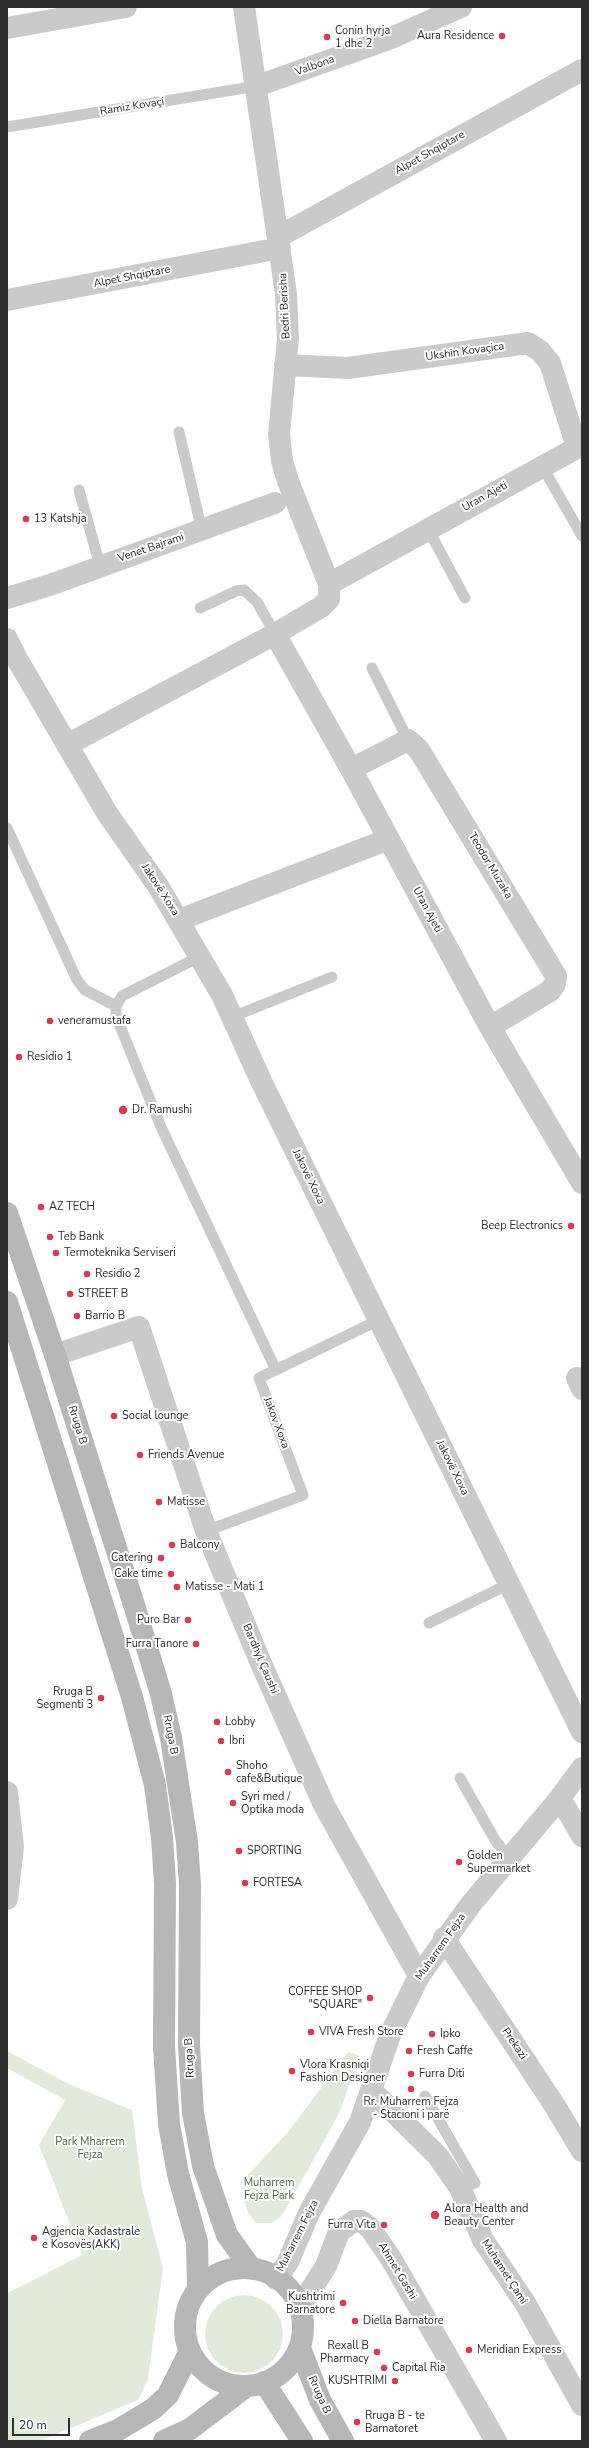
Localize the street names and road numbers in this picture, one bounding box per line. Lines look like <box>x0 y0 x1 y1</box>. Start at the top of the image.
street label: Valbona <box>294 53 336 79</box>
street label: Ramiz Kovaçi <box>99 95 165 119</box>
street label: Alpet Shqiptare <box>393 128 467 178</box>
street label: Alpet Shqiptare <box>92 263 172 291</box>
street label: Bedri Berisha <box>277 273 293 339</box>
street label: Ukshin Kovaçica <box>425 340 505 364</box>
street label: Uran Ajeti <box>460 479 510 515</box>
street label: Venet Bajrami <box>116 531 186 565</box>
street label: Teodor Muzaka <box>465 831 515 901</box>
street label: Jakovë Xoxa <box>138 861 182 919</box>
street label: Uran Ajeti <box>410 885 444 935</box>
street label: Jakovë Xoxa <box>289 1147 327 1207</box>
street label: Jakov Xoxa <box>260 1395 292 1451</box>
street label: Rruga B <box>65 1404 89 1446</box>
street label: Jakovë Xoxa <box>433 1438 471 1498</box>
street label: Bardhyl Çaushi <box>239 1622 281 1696</box>
street label: Rruga B <box>160 1714 180 1756</box>
street label: Muharrem Fejza <box>413 1911 469 1983</box>
street label: Prekazi <box>499 2026 529 2062</box>
street label: Rruga B <box>182 2038 198 2078</box>
street label: Muharrem Fejza <box>274 2198 322 2274</box>
street label: Muhamet Çami <box>478 2237 530 2307</box>
street label: Ahmet Gashi <box>375 2240 419 2302</box>
street label: Rruga B <box>305 2374 333 2416</box>

